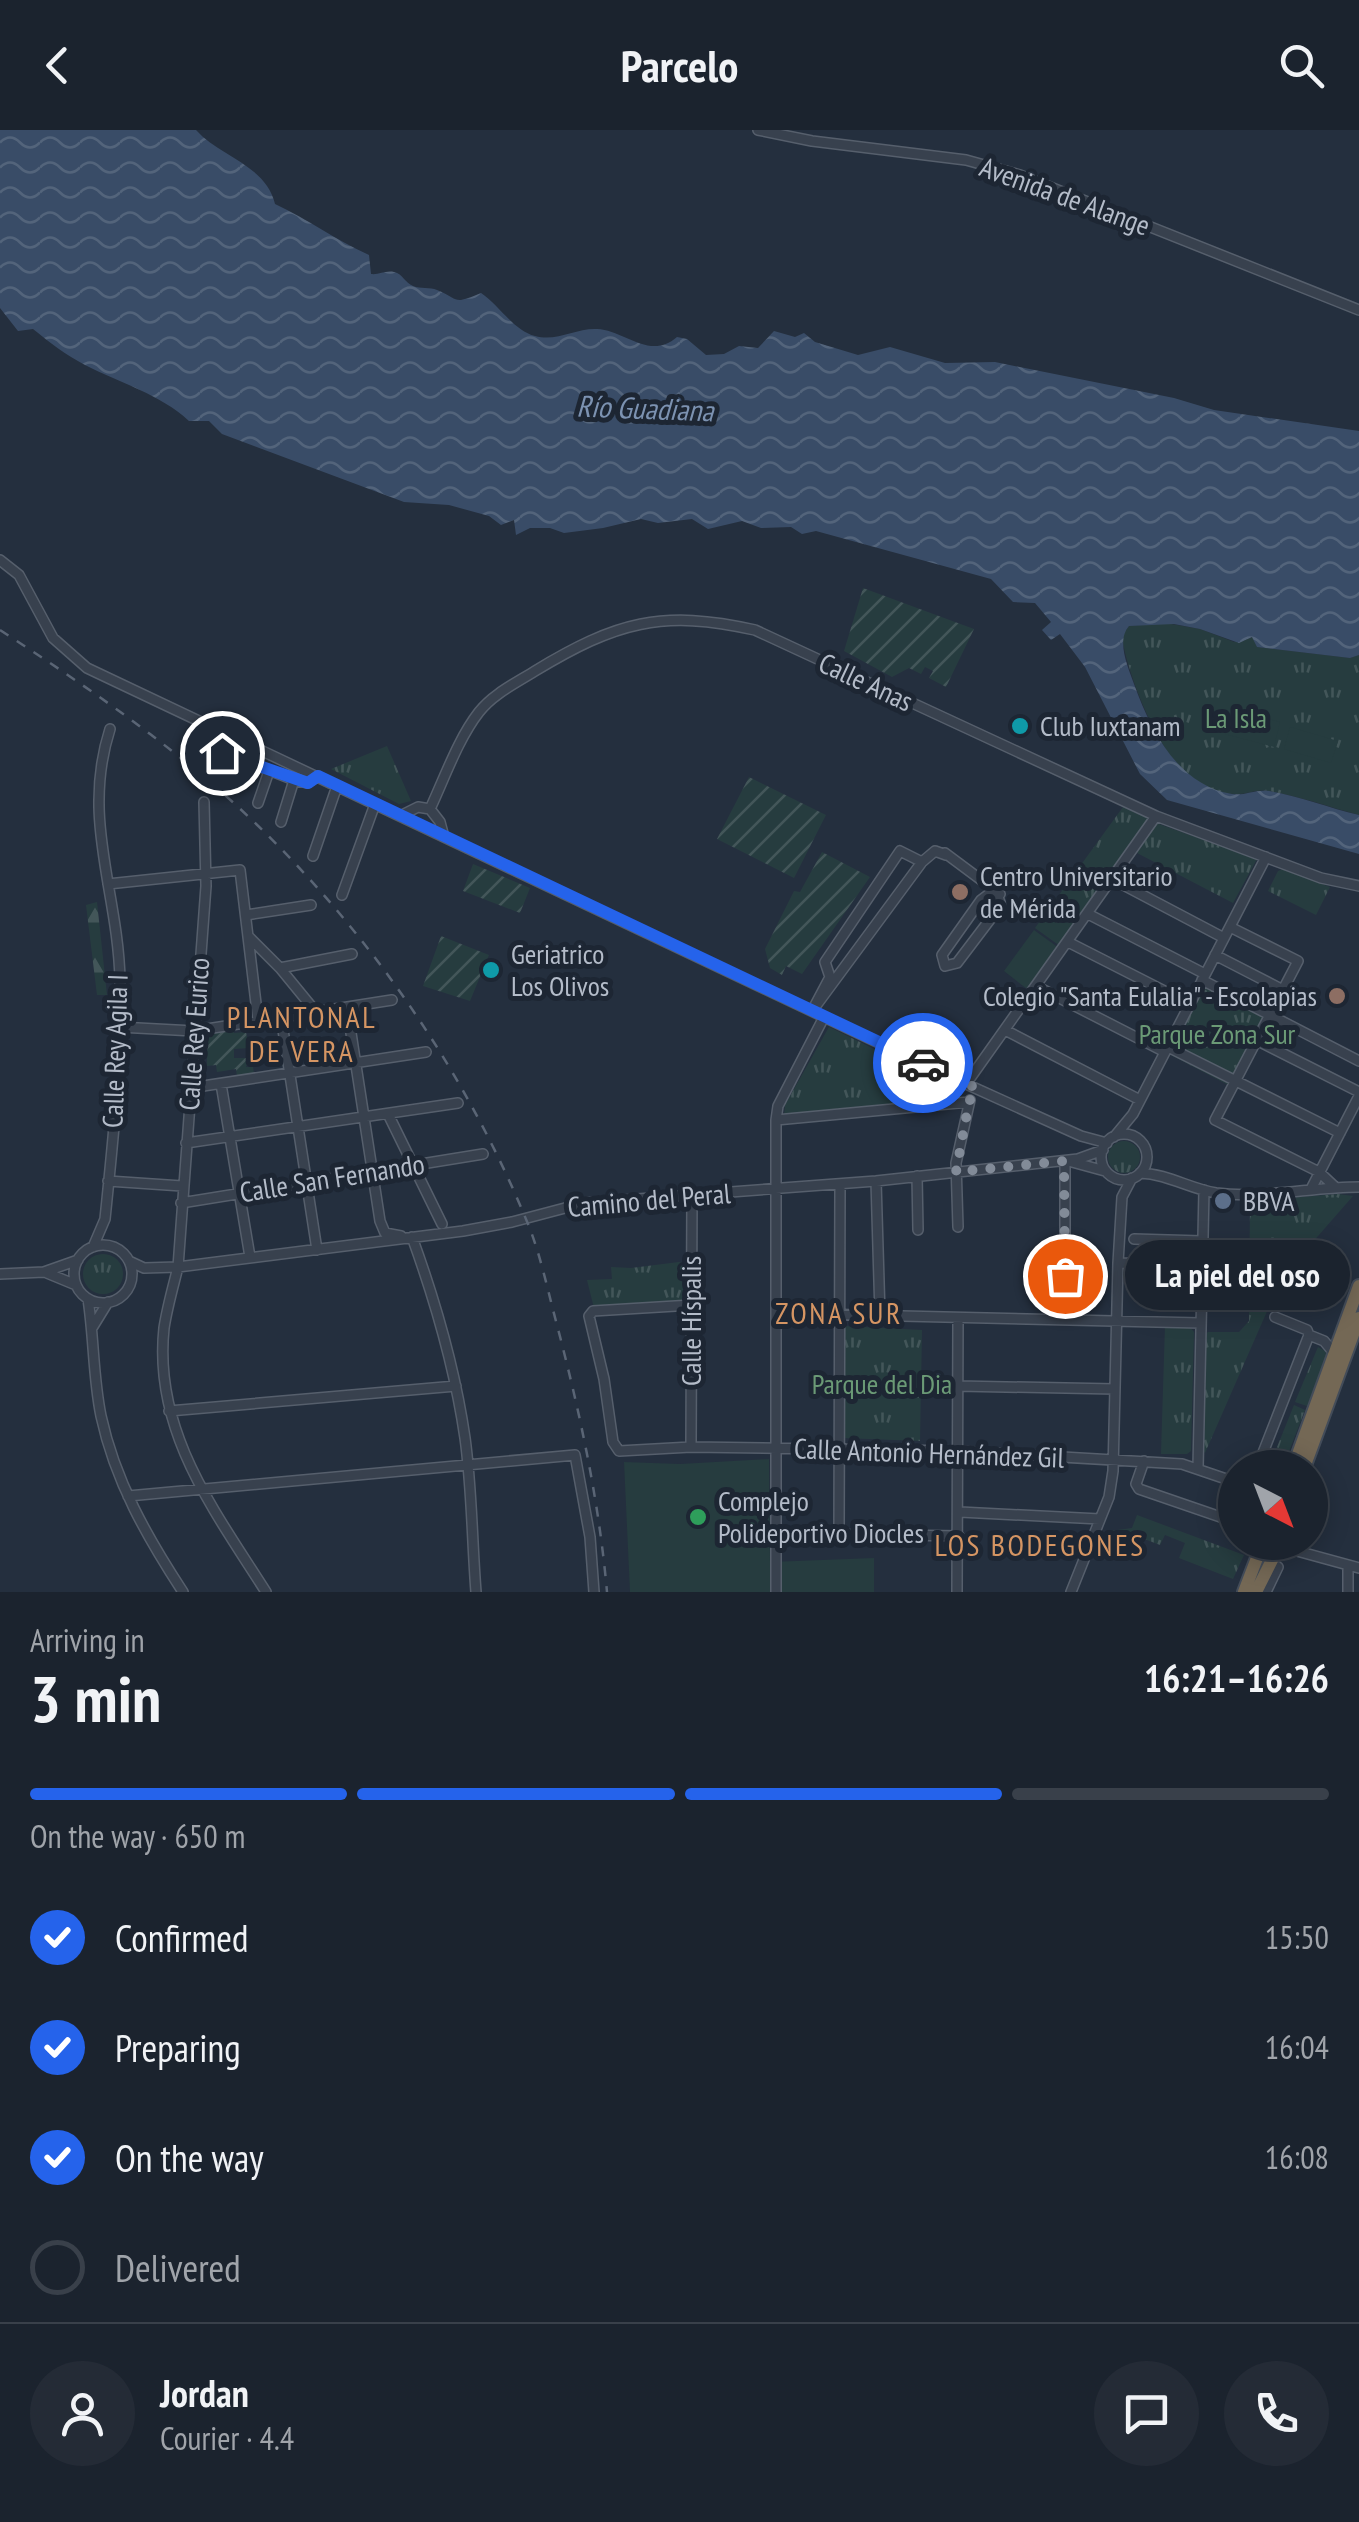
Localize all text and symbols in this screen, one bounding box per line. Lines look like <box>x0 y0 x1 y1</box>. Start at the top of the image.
text: Parcelo <box>621 36 738 94</box>
icon: back <box>30 38 85 93</box>
icon: search <box>1274 38 1329 93</box>
street label: Avenida de Alange <box>975 148 1155 243</box>
water label: Río Guadiana <box>576 386 716 429</box>
street label: Calle Anas <box>813 644 919 719</box>
park label: La Isla <box>1205 699 1267 736</box>
place label: Club Iuxtanam <box>1040 707 1180 744</box>
pin <box>180 711 265 796</box>
marker: Club Iuxtanam <box>1009 715 1031 737</box>
icon: home <box>195 726 250 781</box>
place label: Centro Universitario de Mérida <box>980 857 1173 926</box>
marker: Centro Universitario de Mérida <box>949 881 971 903</box>
place label: Geriatrico Los Olivos <box>511 935 609 1004</box>
street label: Calle Rey Eurico <box>170 956 217 1111</box>
marker: Geriatrico Los Olivos <box>480 959 502 981</box>
street label: Calle Rey Agila I <box>93 973 136 1129</box>
place label: Colegio "Santa Eulalia" - Escolapias <box>983 977 1317 1014</box>
marker: Colegio "Santa Eulalia" - Escolapias <box>1326 985 1348 1007</box>
district label: PLANTONAL DE VERA <box>227 997 377 1070</box>
courier <box>873 1013 973 1113</box>
park label: Parque Zona Sur <box>1139 1015 1296 1052</box>
icon: car <box>896 1036 951 1091</box>
street label: Calle San Fernando <box>237 1145 427 1210</box>
street label: Camino del Peral <box>566 1174 732 1225</box>
place label: BBVA <box>1243 1182 1295 1219</box>
marker: BBVA <box>1212 1190 1234 1212</box>
pin <box>1023 1234 1108 1319</box>
callout: La piel del oso <box>1125 1241 1350 1311</box>
icon: bag <box>1038 1249 1093 1304</box>
text: La piel del oso <box>1155 1254 1320 1296</box>
street label: Calle Híspalis <box>672 1256 709 1386</box>
district label: ZONA SUR <box>775 1293 903 1332</box>
park label: Parque del Dia <box>812 1365 952 1402</box>
street label: Calle Antonio Hernández Gil <box>793 1429 1065 1476</box>
north arrow <box>1218 1450 1328 1560</box>
map controls <box>1218 1450 1328 1560</box>
place label: Complejo Polideportivo Diocles <box>718 1482 924 1551</box>
marker: Complejo Polideportivo Diocles <box>687 1506 709 1528</box>
district label: LOS BODEGONES <box>934 1525 1146 1564</box>
text: Arriving in <box>30 1619 145 1661</box>
text: 16:21–16:26 <box>1144 1653 1329 1702</box>
text: 3 min <box>30 1656 161 1740</box>
text: On the way · 650 m <box>30 1815 245 1857</box>
icon: check <box>30 1910 85 1965</box>
text: Confirmed <box>115 1913 248 1962</box>
text: 15:50 <box>1265 1916 1329 1958</box>
icon: check <box>30 2020 85 2075</box>
text: Preparing <box>115 2023 241 2072</box>
text: 16:04 <box>1265 2026 1329 2068</box>
icon: check <box>30 2130 85 2185</box>
text: On the way <box>115 2133 263 2182</box>
text: 16:08 <box>1265 2136 1329 2178</box>
text: Delivered <box>115 2243 241 2292</box>
button: person <box>30 2361 135 2466</box>
button: chat <box>1094 2361 1199 2466</box>
button: phone <box>1224 2361 1329 2466</box>
text: Jordan <box>160 2368 249 2417</box>
text: Courier · 4.4 <box>160 2417 294 2459</box>

